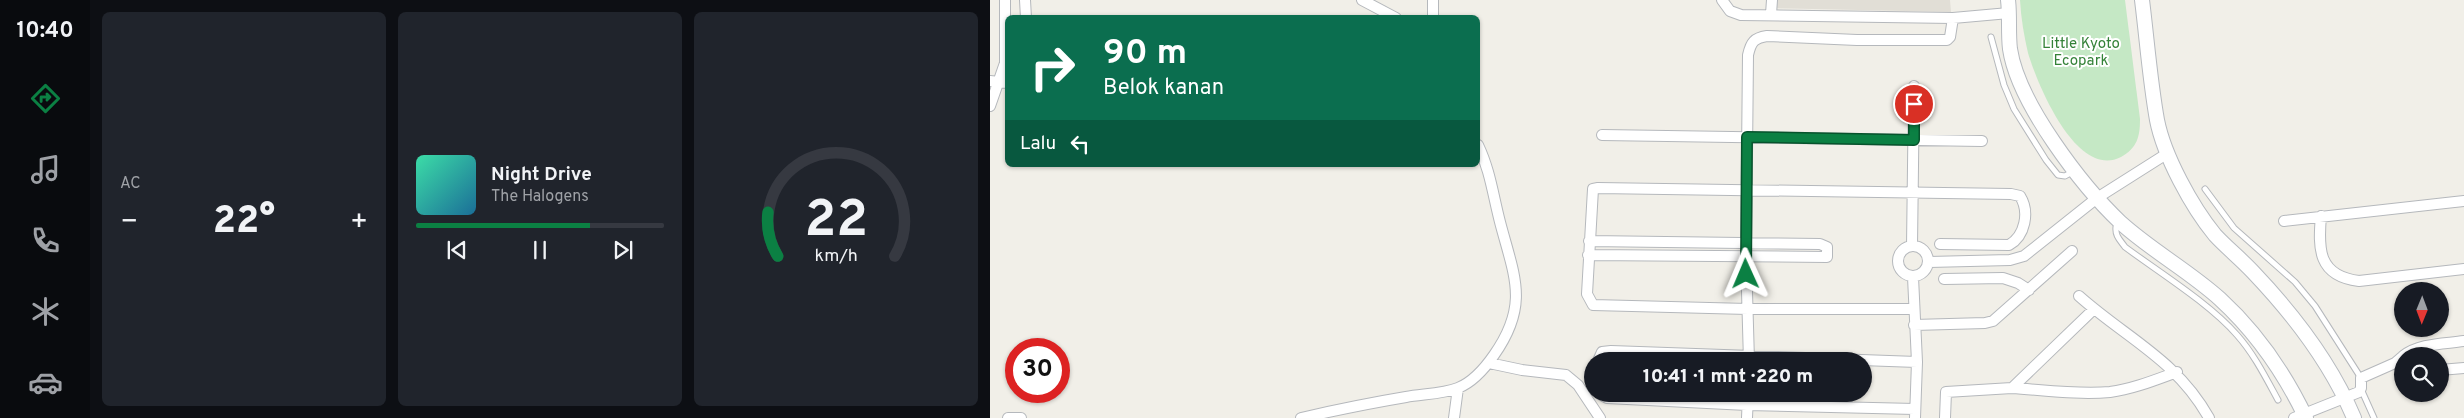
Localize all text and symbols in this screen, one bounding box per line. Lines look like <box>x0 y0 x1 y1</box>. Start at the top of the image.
text: 10:40 <box>16 18 74 45</box>
text: 90 m <box>1103 32 1187 76</box>
icon: right <box>1020 35 1085 100</box>
park label: Little Kyoto Ecopark <box>2042 35 2120 71</box>
text: Belok kanan <box>1103 75 1224 102</box>
icon: directions <box>28 81 63 116</box>
pin <box>1893 83 1935 125</box>
icon: arrive <box>1900 90 1928 118</box>
icon: left <box>1066 130 1094 158</box>
text: Lalu <box>1020 132 1056 156</box>
icon: music <box>28 152 63 187</box>
text: Night Drive <box>491 163 592 187</box>
text: AC <box>120 174 141 194</box>
text: The Halogens <box>491 187 589 207</box>
text: 22 <box>804 189 868 255</box>
text: 22° <box>213 198 275 247</box>
text: − <box>120 205 138 241</box>
text: + <box>350 205 368 241</box>
icon: phone <box>28 223 63 258</box>
icon: previous <box>443 236 471 264</box>
icon: pause <box>526 236 554 264</box>
icon: next <box>609 236 637 264</box>
text: km/h <box>814 245 858 268</box>
position arrow <box>1719 247 1771 299</box>
north arrow <box>2394 282 2449 338</box>
map controls <box>2394 282 2449 402</box>
icon: climate <box>28 294 63 329</box>
speed limit sign: 30 <box>1005 338 1070 403</box>
button: search <box>2394 347 2449 402</box>
icon: car <box>28 365 63 400</box>
text: 10:41 · 1 mnt · 220 m <box>1643 365 1813 389</box>

